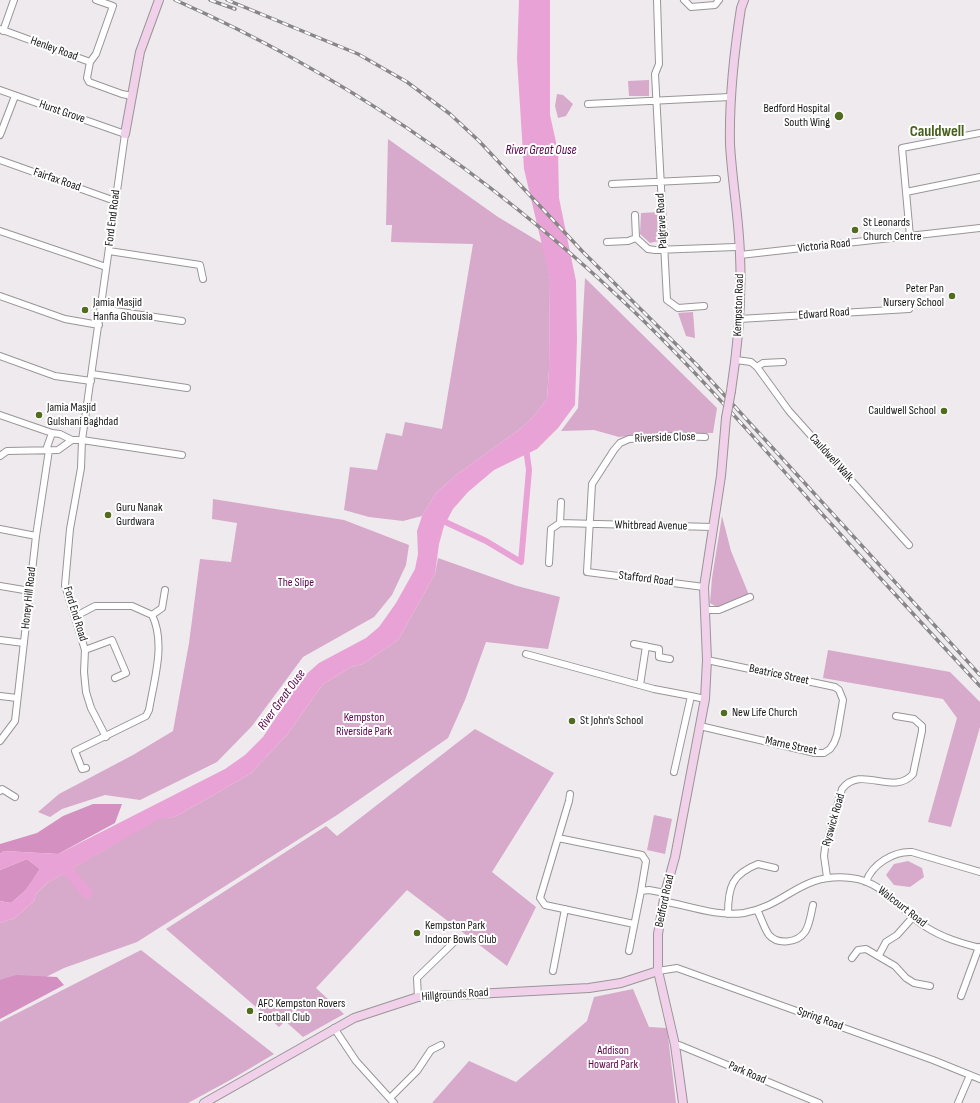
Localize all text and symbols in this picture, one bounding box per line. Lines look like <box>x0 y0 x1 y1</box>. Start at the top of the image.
street label: Henley Road <box>28 34 80 64</box>
street label: Hurst Grove <box>37 97 87 127</box>
place label: Bedford Hospital South Wing <box>763 102 830 130</box>
marker: Bedford Hospital South Wing <box>833 110 845 122</box>
district label: Cauldwell <box>910 122 964 142</box>
water label: River Great Ouse <box>505 143 577 159</box>
street label: Fairfax Road <box>31 165 83 195</box>
street label: Ford End Road <box>102 189 124 247</box>
street label: Palgrave Road <box>653 193 671 249</box>
place label: St Leonards Church Centre <box>863 216 922 244</box>
marker: St Leonards Church Centre <box>850 225 860 235</box>
street label: Victoria Road <box>797 236 851 256</box>
street label: Kempston Road <box>731 273 747 337</box>
place label: Peter Pan Nursery School <box>883 282 944 310</box>
marker: Peter Pan Nursery School <box>947 291 957 301</box>
place label: Jamia Masjid Hanfia Ghousia <box>93 296 153 324</box>
marker: Jamia Masjid Hanfia Ghousia <box>80 305 90 315</box>
street label: Edward Road <box>798 305 850 323</box>
place label: Jamia Masjid Gulshani Baghdad <box>47 401 118 429</box>
place label: Cauldwell School <box>868 404 936 418</box>
marker: Cauldwell School <box>939 406 949 416</box>
marker: Jamia Masjid Gulshani Baghdad <box>34 410 44 420</box>
street label: Riverside Close <box>634 430 696 446</box>
street label: Cauldwell Walk <box>806 431 856 485</box>
place label: Guru Nanak Gurdwara <box>116 501 162 529</box>
marker: Guru Nanak Gurdwara <box>103 510 113 520</box>
street label: Whitbread Avenue <box>614 518 688 534</box>
street label: Honey Hill Road <box>19 566 39 630</box>
street label: Stafford Road <box>618 568 674 590</box>
park label: The Slipe <box>278 576 314 590</box>
street label: Ford End Road <box>60 585 90 643</box>
street label: Beatrice Street <box>748 662 810 688</box>
water label: River Great Ouse <box>255 667 309 733</box>
place label: New Life Church <box>732 706 797 720</box>
marker: New Life Church <box>719 708 729 718</box>
park label: Kempston Riverside Park <box>336 711 392 739</box>
place label: St John's School <box>580 714 643 728</box>
marker: St John's School <box>567 716 577 726</box>
street label: Marne Street <box>764 734 818 758</box>
street label: Ryswick Road <box>820 792 848 848</box>
street label: Bedford Road <box>652 873 678 929</box>
street label: Walcourt Road <box>875 883 929 931</box>
place label: Kempston Park Indoor Bowls Club <box>425 919 496 947</box>
marker: Kempston Park Indoor Bowls Club <box>412 928 422 938</box>
street label: Hillgrounds Road <box>421 985 489 1005</box>
place label: AFC Kempston Rovers Football Club <box>258 997 345 1025</box>
street label: Spring Road <box>795 1004 845 1034</box>
marker: AFC Kempston Rovers Football Club <box>245 1006 255 1016</box>
park label: Addison Howard Park <box>588 1044 638 1072</box>
street label: Park Road <box>726 1059 768 1087</box>

